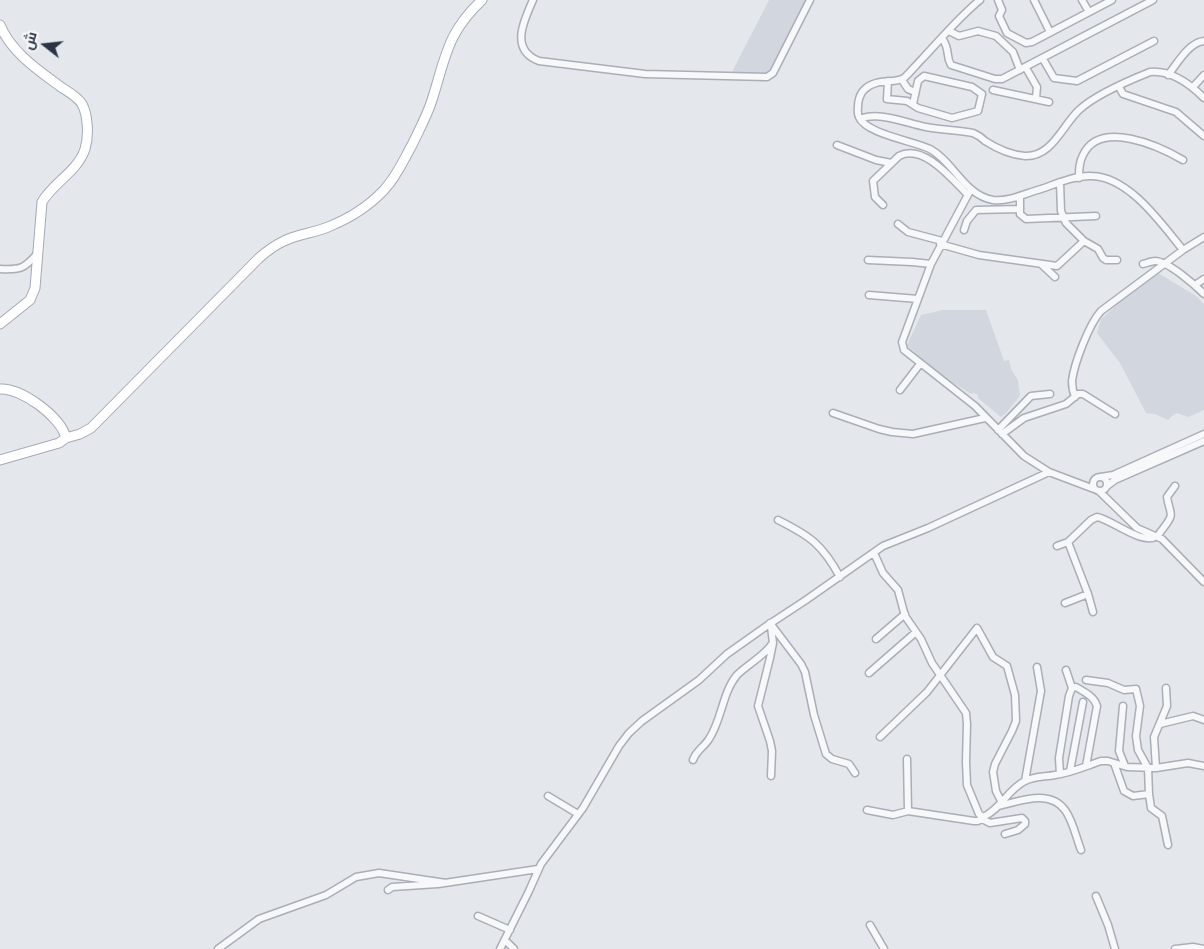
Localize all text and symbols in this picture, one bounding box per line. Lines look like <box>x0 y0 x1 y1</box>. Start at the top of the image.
north arrow <box>20 20 70 70</box>
text: ش <box>19 30 41 52</box>

